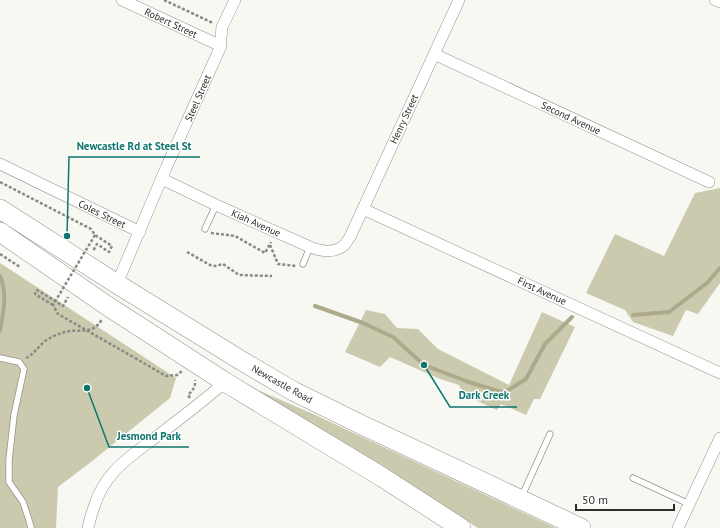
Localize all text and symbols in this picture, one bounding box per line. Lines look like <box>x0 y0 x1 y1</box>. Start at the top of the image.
street label: Robert Street <box>143 5 200 41</box>
street label: Steel Street <box>182 72 214 123</box>
street label: Henry Street <box>387 92 421 146</box>
street label: Second Avenue <box>539 99 603 137</box>
callout: Newcastle Rd at Steel St <box>69 134 200 157</box>
text: Newcastle Rd at Steel St <box>77 139 192 153</box>
street label: Coles Street <box>76 197 128 231</box>
street label: Kiah Avenue <box>229 206 283 240</box>
street label: First Avenue <box>515 274 569 308</box>
street label: Newcastle Road <box>249 362 315 406</box>
callout: Dark Creek <box>450 384 517 407</box>
text: Dark Creek <box>459 388 510 402</box>
callout: Jesmond Park <box>109 424 189 447</box>
text: Jesmond Park <box>116 429 182 443</box>
scale bar <box>576 486 674 512</box>
text: 50 m <box>582 492 608 507</box>

